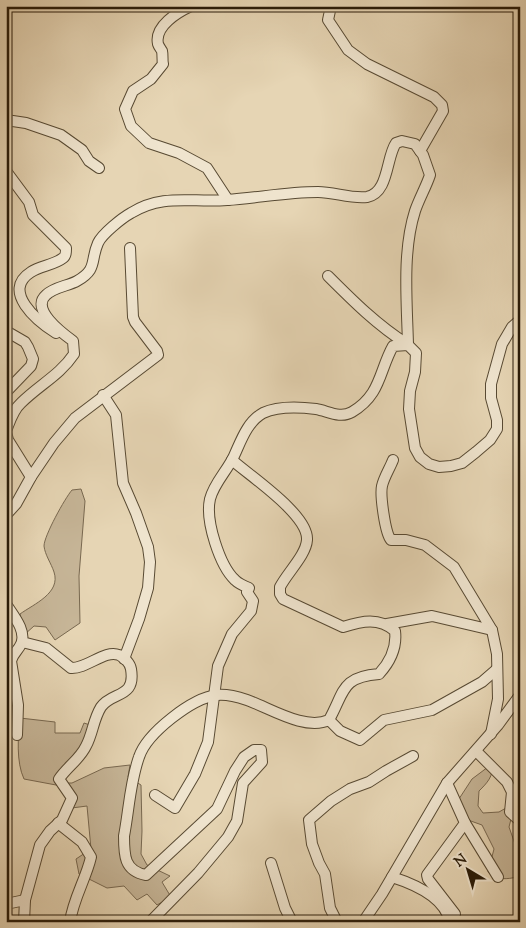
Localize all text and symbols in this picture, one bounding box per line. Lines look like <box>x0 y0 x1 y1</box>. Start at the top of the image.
north arrow <box>444 846 494 896</box>
text: N <box>451 850 472 873</box>

